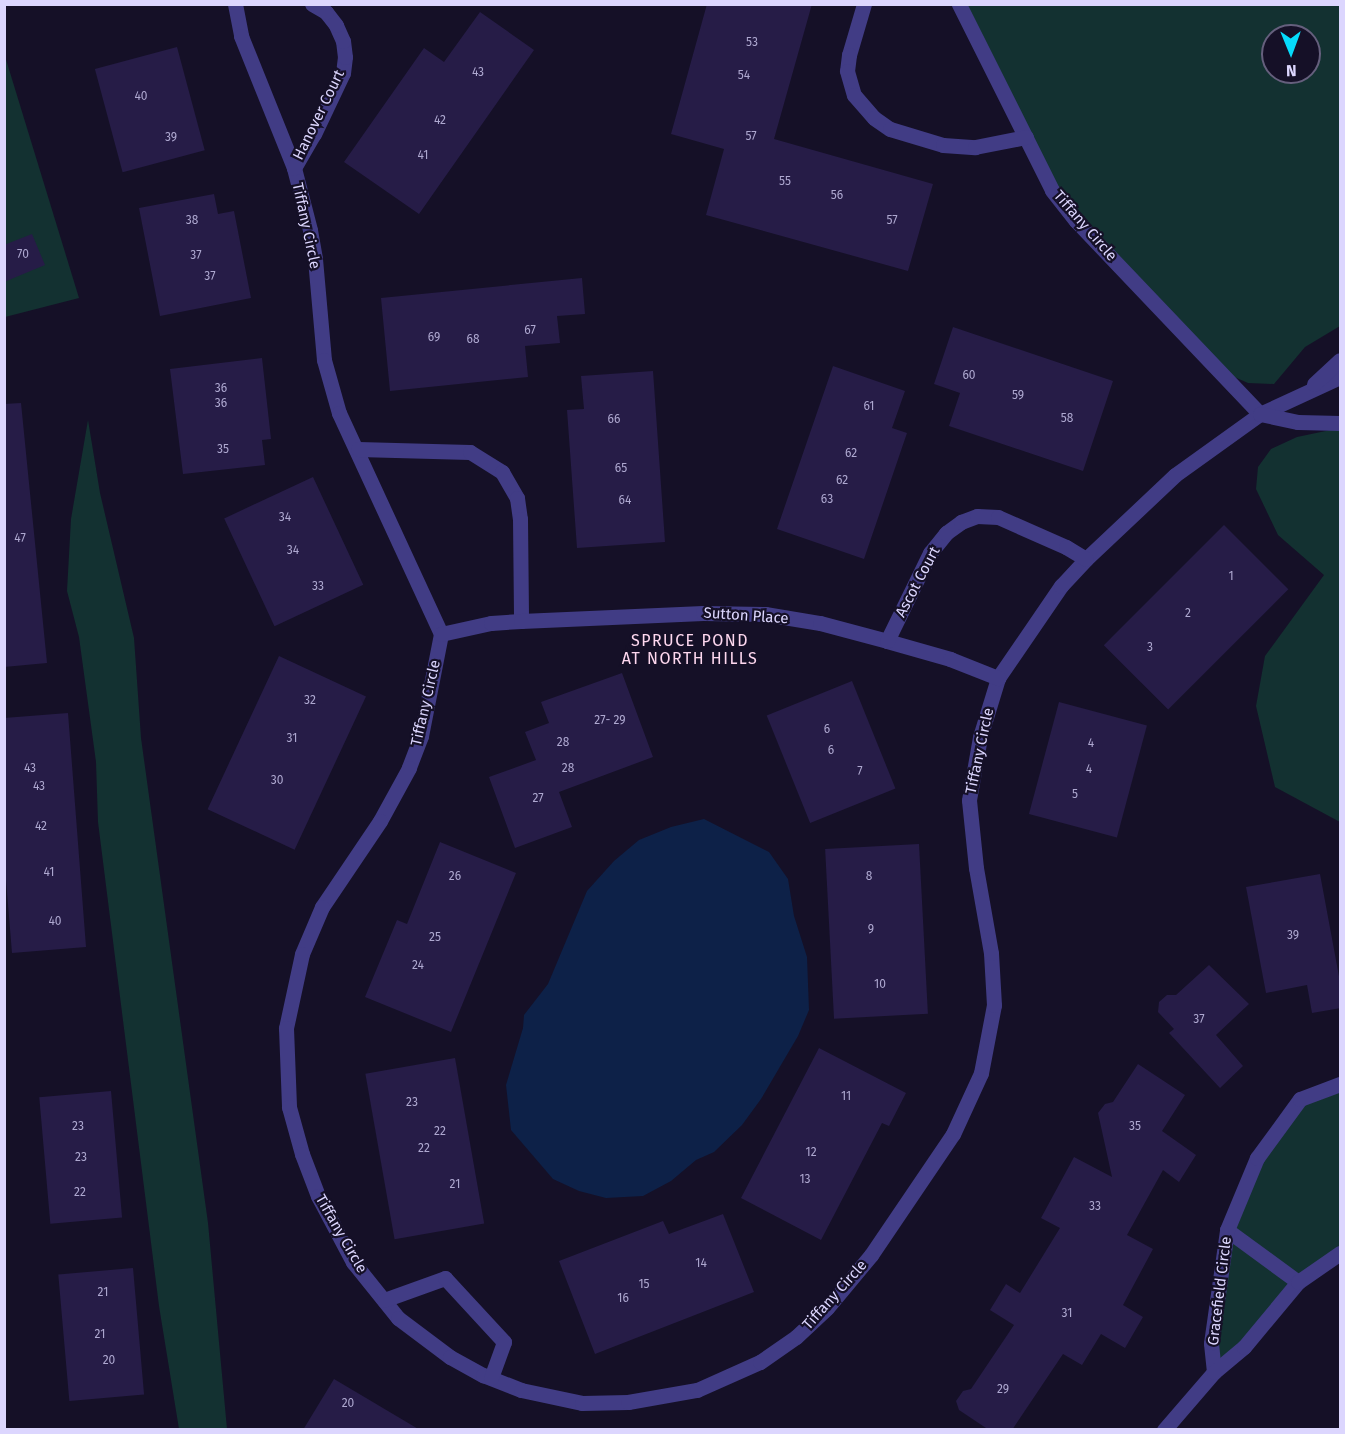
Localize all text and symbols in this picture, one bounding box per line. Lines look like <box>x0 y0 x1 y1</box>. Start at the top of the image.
north arrow <box>1261 24 1321 84</box>
house number: 53 <box>746 36 758 50</box>
text: N <box>1286 61 1297 80</box>
house number: 43 <box>472 66 484 80</box>
street label: Hanover Court <box>289 67 349 163</box>
house number: 54 <box>738 69 750 83</box>
house number: 40 <box>134 90 148 104</box>
house number: 42 <box>434 114 446 128</box>
house number: 57 <box>745 130 757 144</box>
house number: 39 <box>165 131 177 145</box>
house number: 41 <box>418 149 428 163</box>
house number: 55 <box>779 175 791 189</box>
street label: Tiffany Circle <box>288 181 324 271</box>
street label: Tiffany Circle <box>1049 187 1121 265</box>
house number: 56 <box>831 189 843 203</box>
house number: 38 <box>186 214 198 228</box>
house number: 57 <box>886 214 898 228</box>
house number: 70 <box>17 248 29 262</box>
house number: 37 <box>190 249 202 263</box>
house number: 37 <box>204 270 216 284</box>
house number: 67 <box>524 324 536 338</box>
house number: 69 <box>428 331 440 345</box>
house number: 68 <box>466 333 480 347</box>
house number: 60 <box>962 369 976 383</box>
house number: 36 <box>215 382 227 396</box>
house number: 59 <box>1012 389 1024 403</box>
house number: 36 <box>215 397 227 411</box>
house number: 61 <box>863 400 875 414</box>
house number: 58 <box>1061 412 1073 426</box>
house number: 66 <box>608 413 620 427</box>
house number: 35 <box>217 443 229 457</box>
house number: 62 <box>845 447 857 461</box>
house number: 65 <box>615 462 627 476</box>
house number: 62 <box>836 474 848 488</box>
house number: 63 <box>821 493 833 507</box>
house number: 64 <box>619 494 631 508</box>
house number: 34 <box>279 511 291 525</box>
house number: 47 <box>14 532 26 546</box>
house number: 34 <box>287 544 299 558</box>
street label: Ascot Court <box>892 544 944 620</box>
house number: 1 <box>1228 570 1234 584</box>
house number: 33 <box>312 580 324 594</box>
street label: Sutton Place <box>703 604 789 628</box>
house number: 2 <box>1185 607 1191 621</box>
district label: SPRUCE POND AT NORTH HILLS <box>622 631 758 669</box>
house number: 3 <box>1147 641 1153 655</box>
street label: Tiffany Circle <box>407 658 445 748</box>
house number: 32 <box>304 694 316 708</box>
street label: Tiffany Circle <box>962 706 998 796</box>
house number: 27- 29 <box>594 714 626 728</box>
house number: 6 <box>824 723 830 737</box>
house number: 31 <box>287 732 297 746</box>
house number: 28 <box>557 736 569 750</box>
house number: 4 <box>1088 737 1094 751</box>
house number: 6 <box>828 744 834 758</box>
house number: 43 <box>24 762 36 776</box>
house number: 28 <box>562 762 574 776</box>
house number: 4 <box>1086 763 1092 777</box>
house number: 7 <box>857 765 863 779</box>
house number: 30 <box>271 774 283 788</box>
house number: 43 <box>33 780 45 794</box>
house number: 5 <box>1072 788 1078 802</box>
house number: 27 <box>532 792 544 806</box>
house number: 42 <box>35 820 47 834</box>
house number: 41 <box>44 866 54 880</box>
house number: 26 <box>449 870 461 884</box>
house number: 8 <box>866 870 872 884</box>
house number: 40 <box>48 915 62 929</box>
house number: 9 <box>868 923 874 937</box>
house number: 39 <box>1287 929 1299 943</box>
house number: 25 <box>429 931 441 945</box>
house number: 24 <box>412 959 424 973</box>
house number: 10 <box>874 978 886 992</box>
house number: 37 <box>1193 1013 1205 1027</box>
house number: 11 <box>841 1090 851 1104</box>
house number: 23 <box>406 1096 418 1110</box>
house number: 23 <box>72 1120 84 1134</box>
house number: 35 <box>1129 1120 1141 1134</box>
house number: 22 <box>434 1125 446 1139</box>
house number: 22 <box>418 1142 430 1156</box>
house number: 12 <box>805 1146 817 1160</box>
house number: 23 <box>75 1151 87 1165</box>
house number: 13 <box>799 1173 811 1187</box>
house number: 21 <box>450 1178 460 1192</box>
house number: 22 <box>74 1186 86 1200</box>
street label: Tiffany Circle <box>311 1192 371 1276</box>
house number: 33 <box>1089 1200 1101 1214</box>
street label: Gracefield Circle <box>1204 1235 1236 1347</box>
street label: Tiffany Circle <box>799 1256 871 1334</box>
house number: 14 <box>695 1257 707 1271</box>
house number: 15 <box>638 1278 650 1292</box>
house number: 21 <box>98 1286 108 1300</box>
house number: 16 <box>617 1292 629 1306</box>
house number: 31 <box>1062 1307 1072 1321</box>
house number: 21 <box>95 1328 105 1342</box>
house number: 20 <box>103 1354 115 1368</box>
house number: 29 <box>997 1383 1009 1397</box>
house number: 20 <box>342 1397 354 1411</box>

